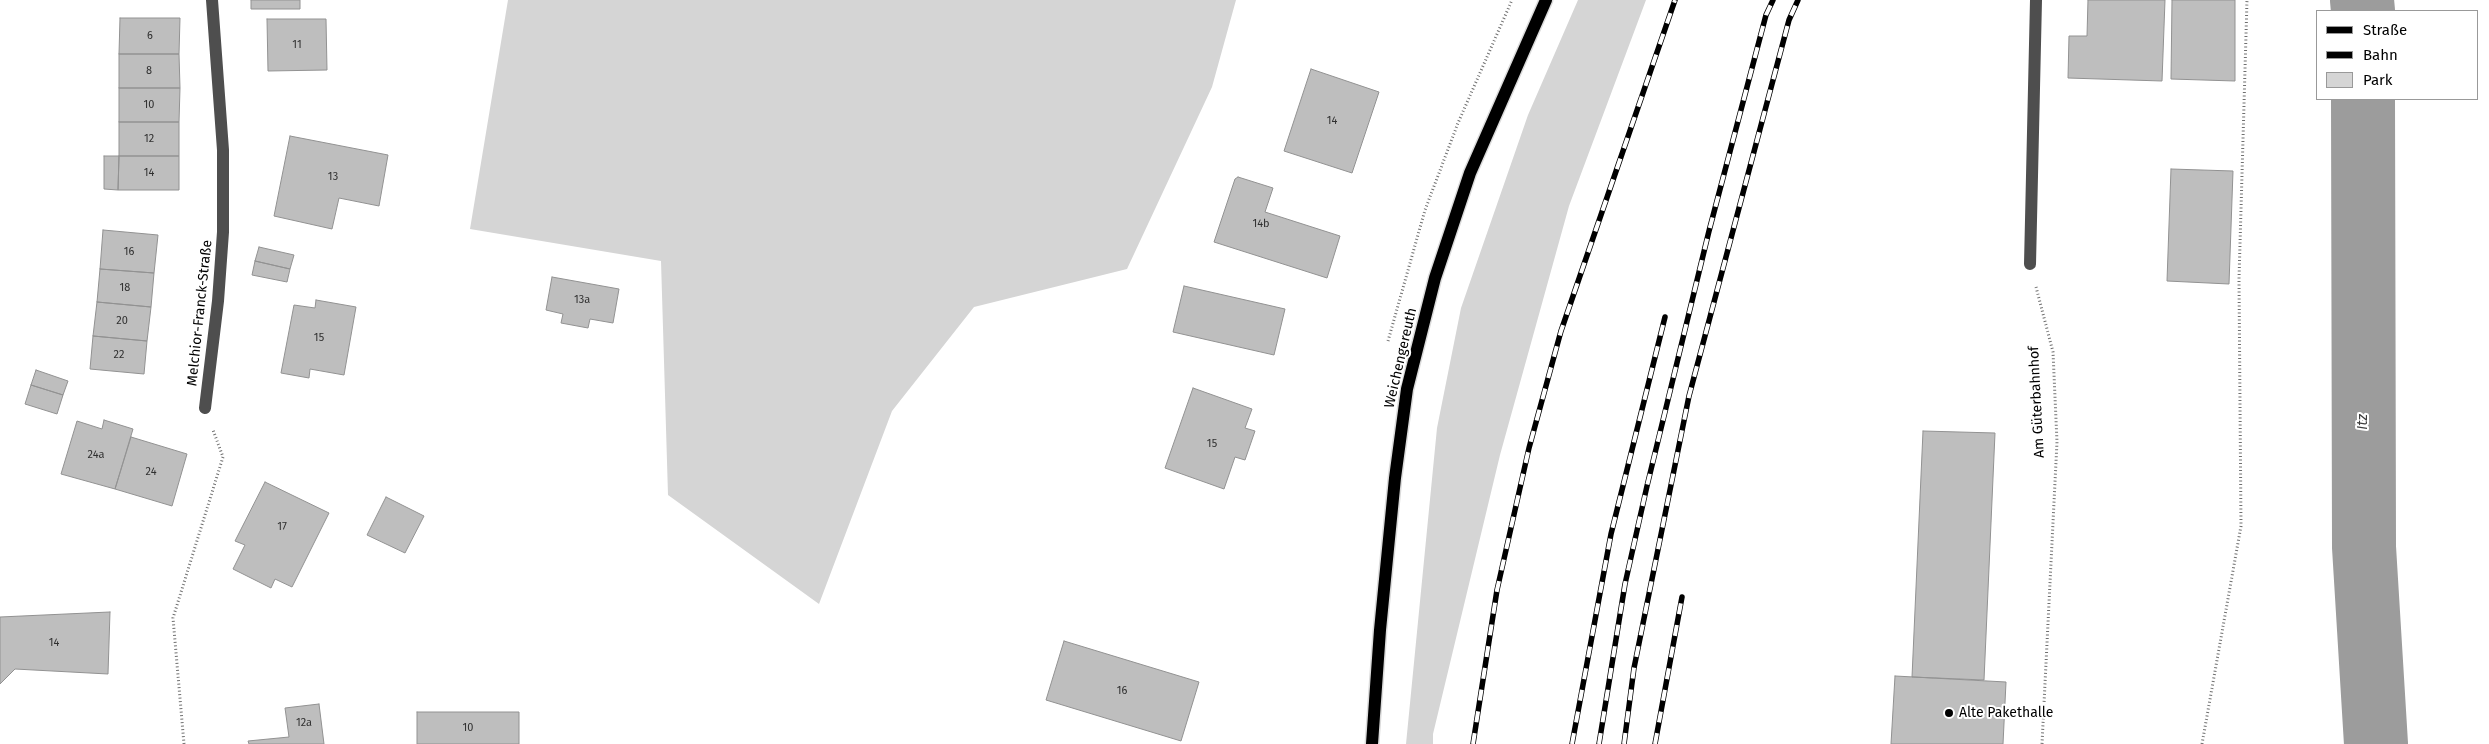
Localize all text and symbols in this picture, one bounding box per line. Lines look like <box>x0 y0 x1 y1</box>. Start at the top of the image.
legend <box>2316 10 2479 100</box>
text: Straße <box>2363 21 2407 39</box>
house number: 6 <box>147 29 153 43</box>
house number: 11 <box>292 38 302 52</box>
text: Bahn <box>2363 46 2398 64</box>
house number: 8 <box>146 64 152 78</box>
text: Park <box>2363 71 2393 89</box>
house number: 10 <box>144 98 154 112</box>
house number: 14 <box>1327 114 1337 128</box>
house number: 12 <box>144 132 154 146</box>
house number: 14 <box>144 166 154 180</box>
house number: 13 <box>328 170 338 184</box>
house number: 14b <box>1252 217 1270 231</box>
street label: Melchior-Franck-Straße <box>184 239 216 387</box>
house number: 16 <box>124 245 134 259</box>
house number: 18 <box>120 281 130 295</box>
house number: 13a <box>574 293 590 307</box>
street label: Weichengereuth <box>1381 306 1421 410</box>
house number: 20 <box>116 314 128 328</box>
house number: 15 <box>314 331 324 345</box>
street label: Am Güterbahnhof <box>2026 346 2048 458</box>
house number: 22 <box>114 348 124 362</box>
water label: Itz <box>2354 414 2372 430</box>
house number: 15 <box>1207 437 1217 451</box>
house number: 24a <box>88 448 104 462</box>
house number: 24 <box>146 465 156 479</box>
house number: 17 <box>277 520 287 534</box>
house number: 14 <box>49 636 59 650</box>
house number: 16 <box>1117 684 1127 698</box>
place label: Alte Pakethalle <box>1959 705 2053 721</box>
marker: Alte Pakethalle <box>1943 707 1955 719</box>
house number: 12a <box>296 716 312 730</box>
house number: 10 <box>463 721 473 735</box>

